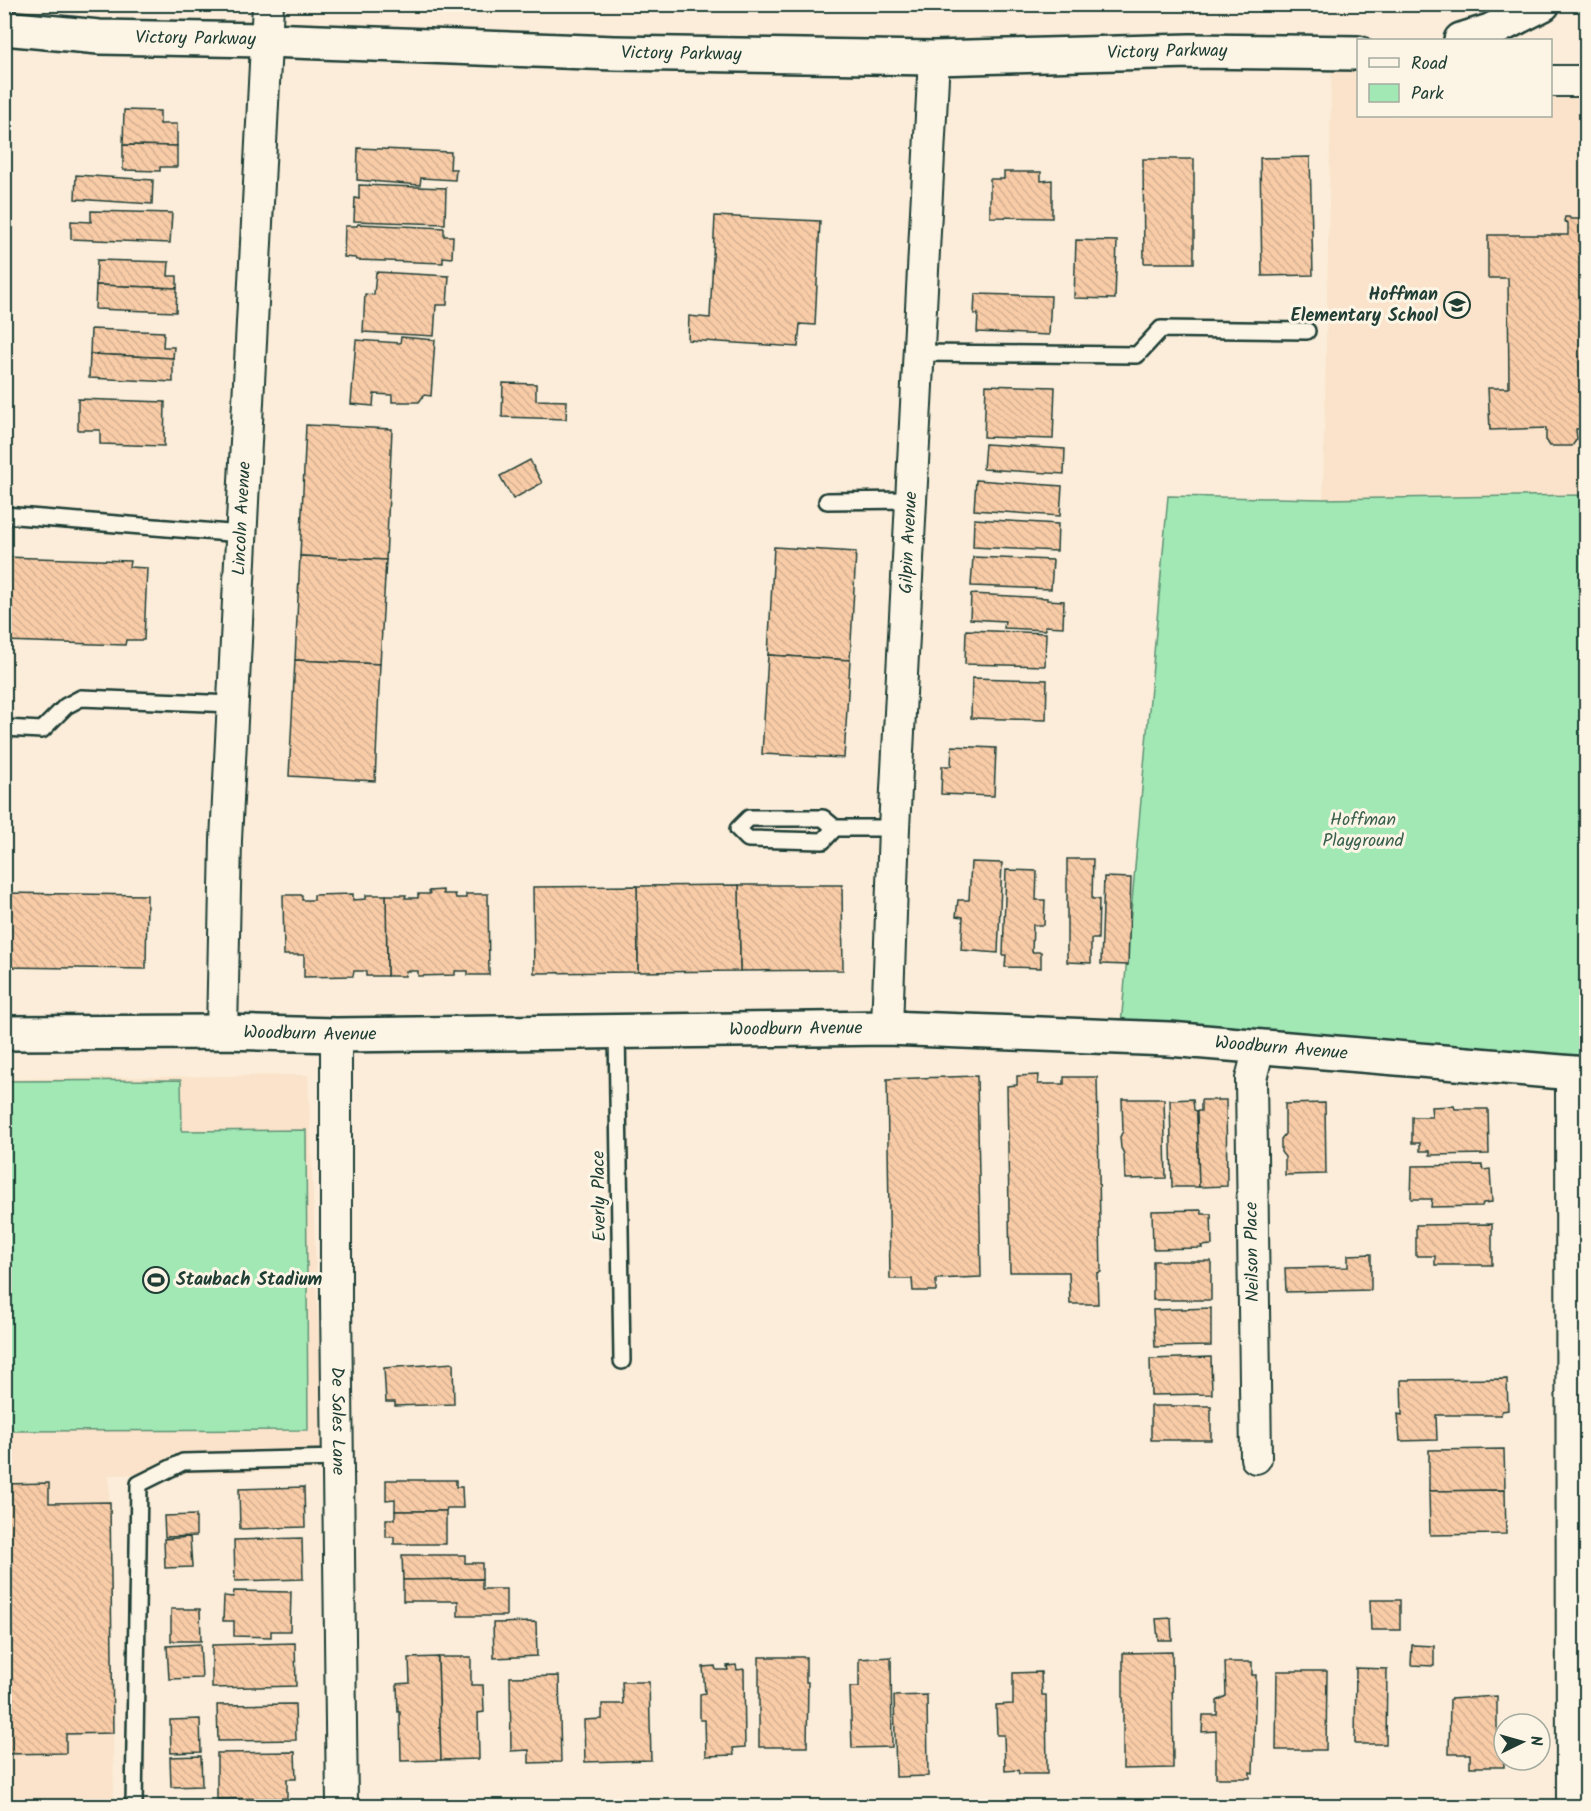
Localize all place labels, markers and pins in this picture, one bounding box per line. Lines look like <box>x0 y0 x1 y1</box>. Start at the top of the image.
place label: Hoffman Elementary School <box>1291 281 1438 331</box>
school or university icon: Hoffman Elementary School <box>1442 290 1472 320</box>
sports icon: Staubach Stadium <box>141 1265 171 1295</box>
place label: Staubach Stadium <box>176 1266 323 1295</box>

